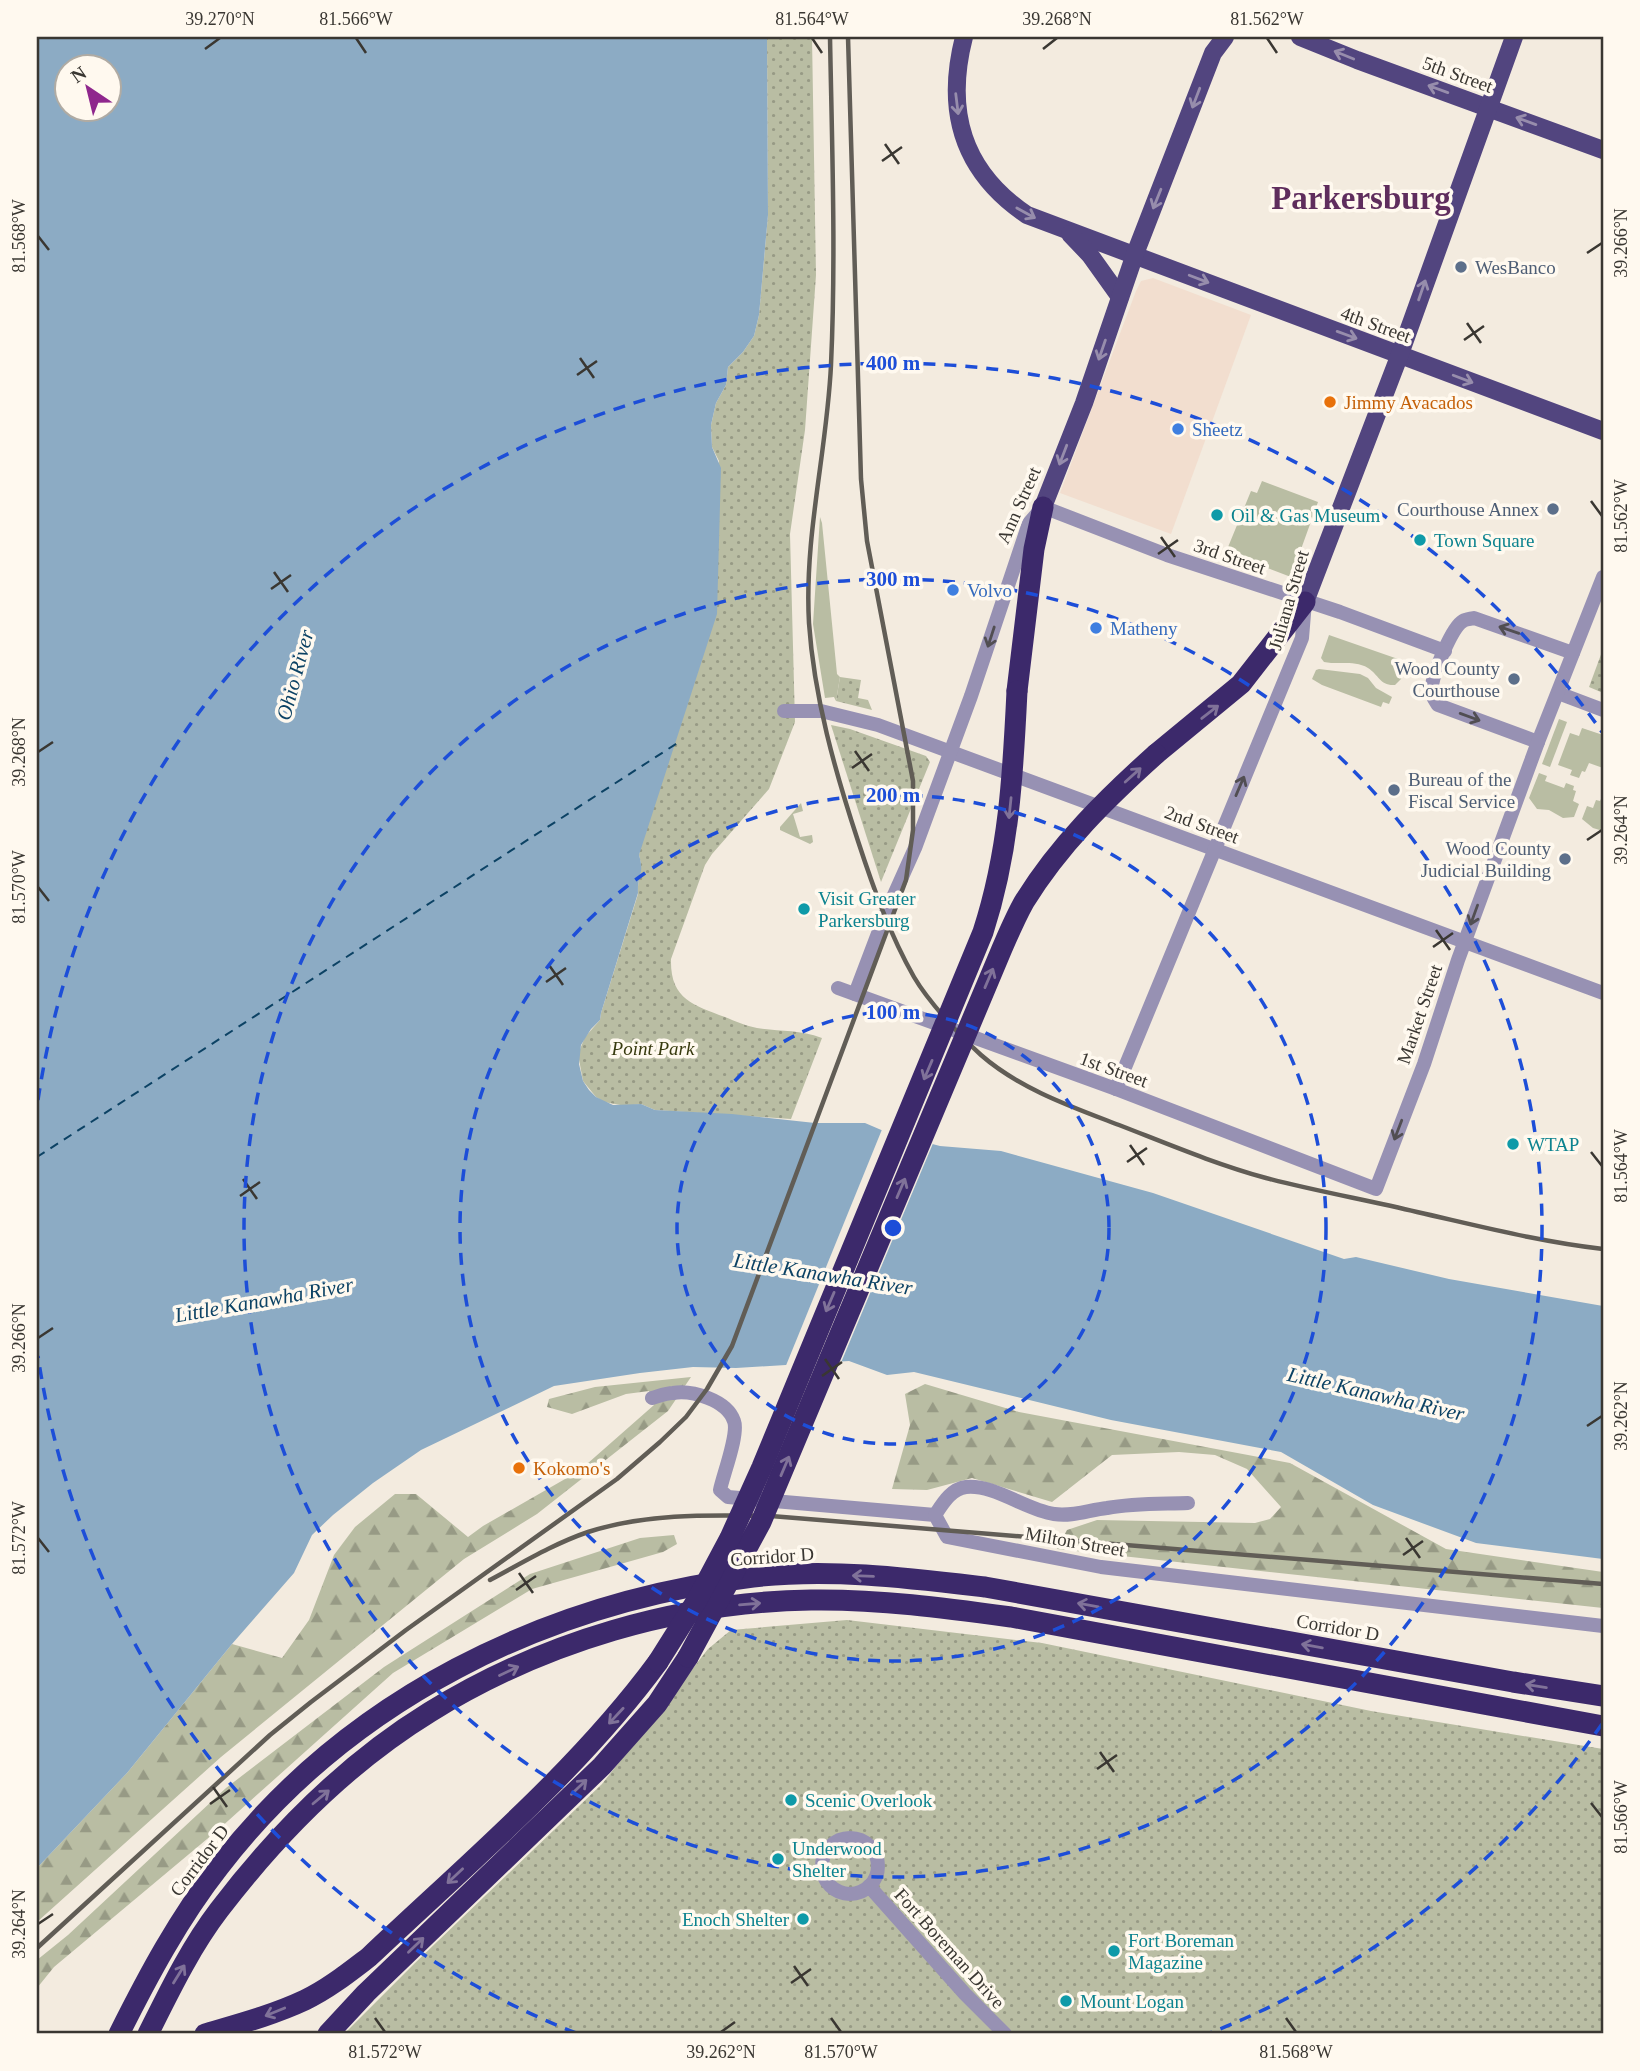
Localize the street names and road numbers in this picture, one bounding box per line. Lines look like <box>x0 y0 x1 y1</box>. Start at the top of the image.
street label: 5th Street <box>1420 52 1497 97</box>
street label: 4th Street <box>1338 302 1415 347</box>
street label: Ann Street <box>992 463 1045 547</box>
street label: 3rd Street <box>1191 534 1269 579</box>
street label: Juliana Street <box>1264 547 1313 652</box>
street label: 2nd Street <box>1162 801 1243 848</box>
street label: Market Street <box>1393 961 1447 1067</box>
street label: 1st Street <box>1077 1047 1152 1092</box>
street label: Milton Street <box>1023 1522 1127 1561</box>
street label: Corridor D <box>729 1543 815 1570</box>
street label: Corridor D <box>1295 1610 1381 1645</box>
street label: Corridor D <box>166 1820 233 1900</box>
street label: Fort Boreman Drive <box>890 1884 1009 2013</box>

